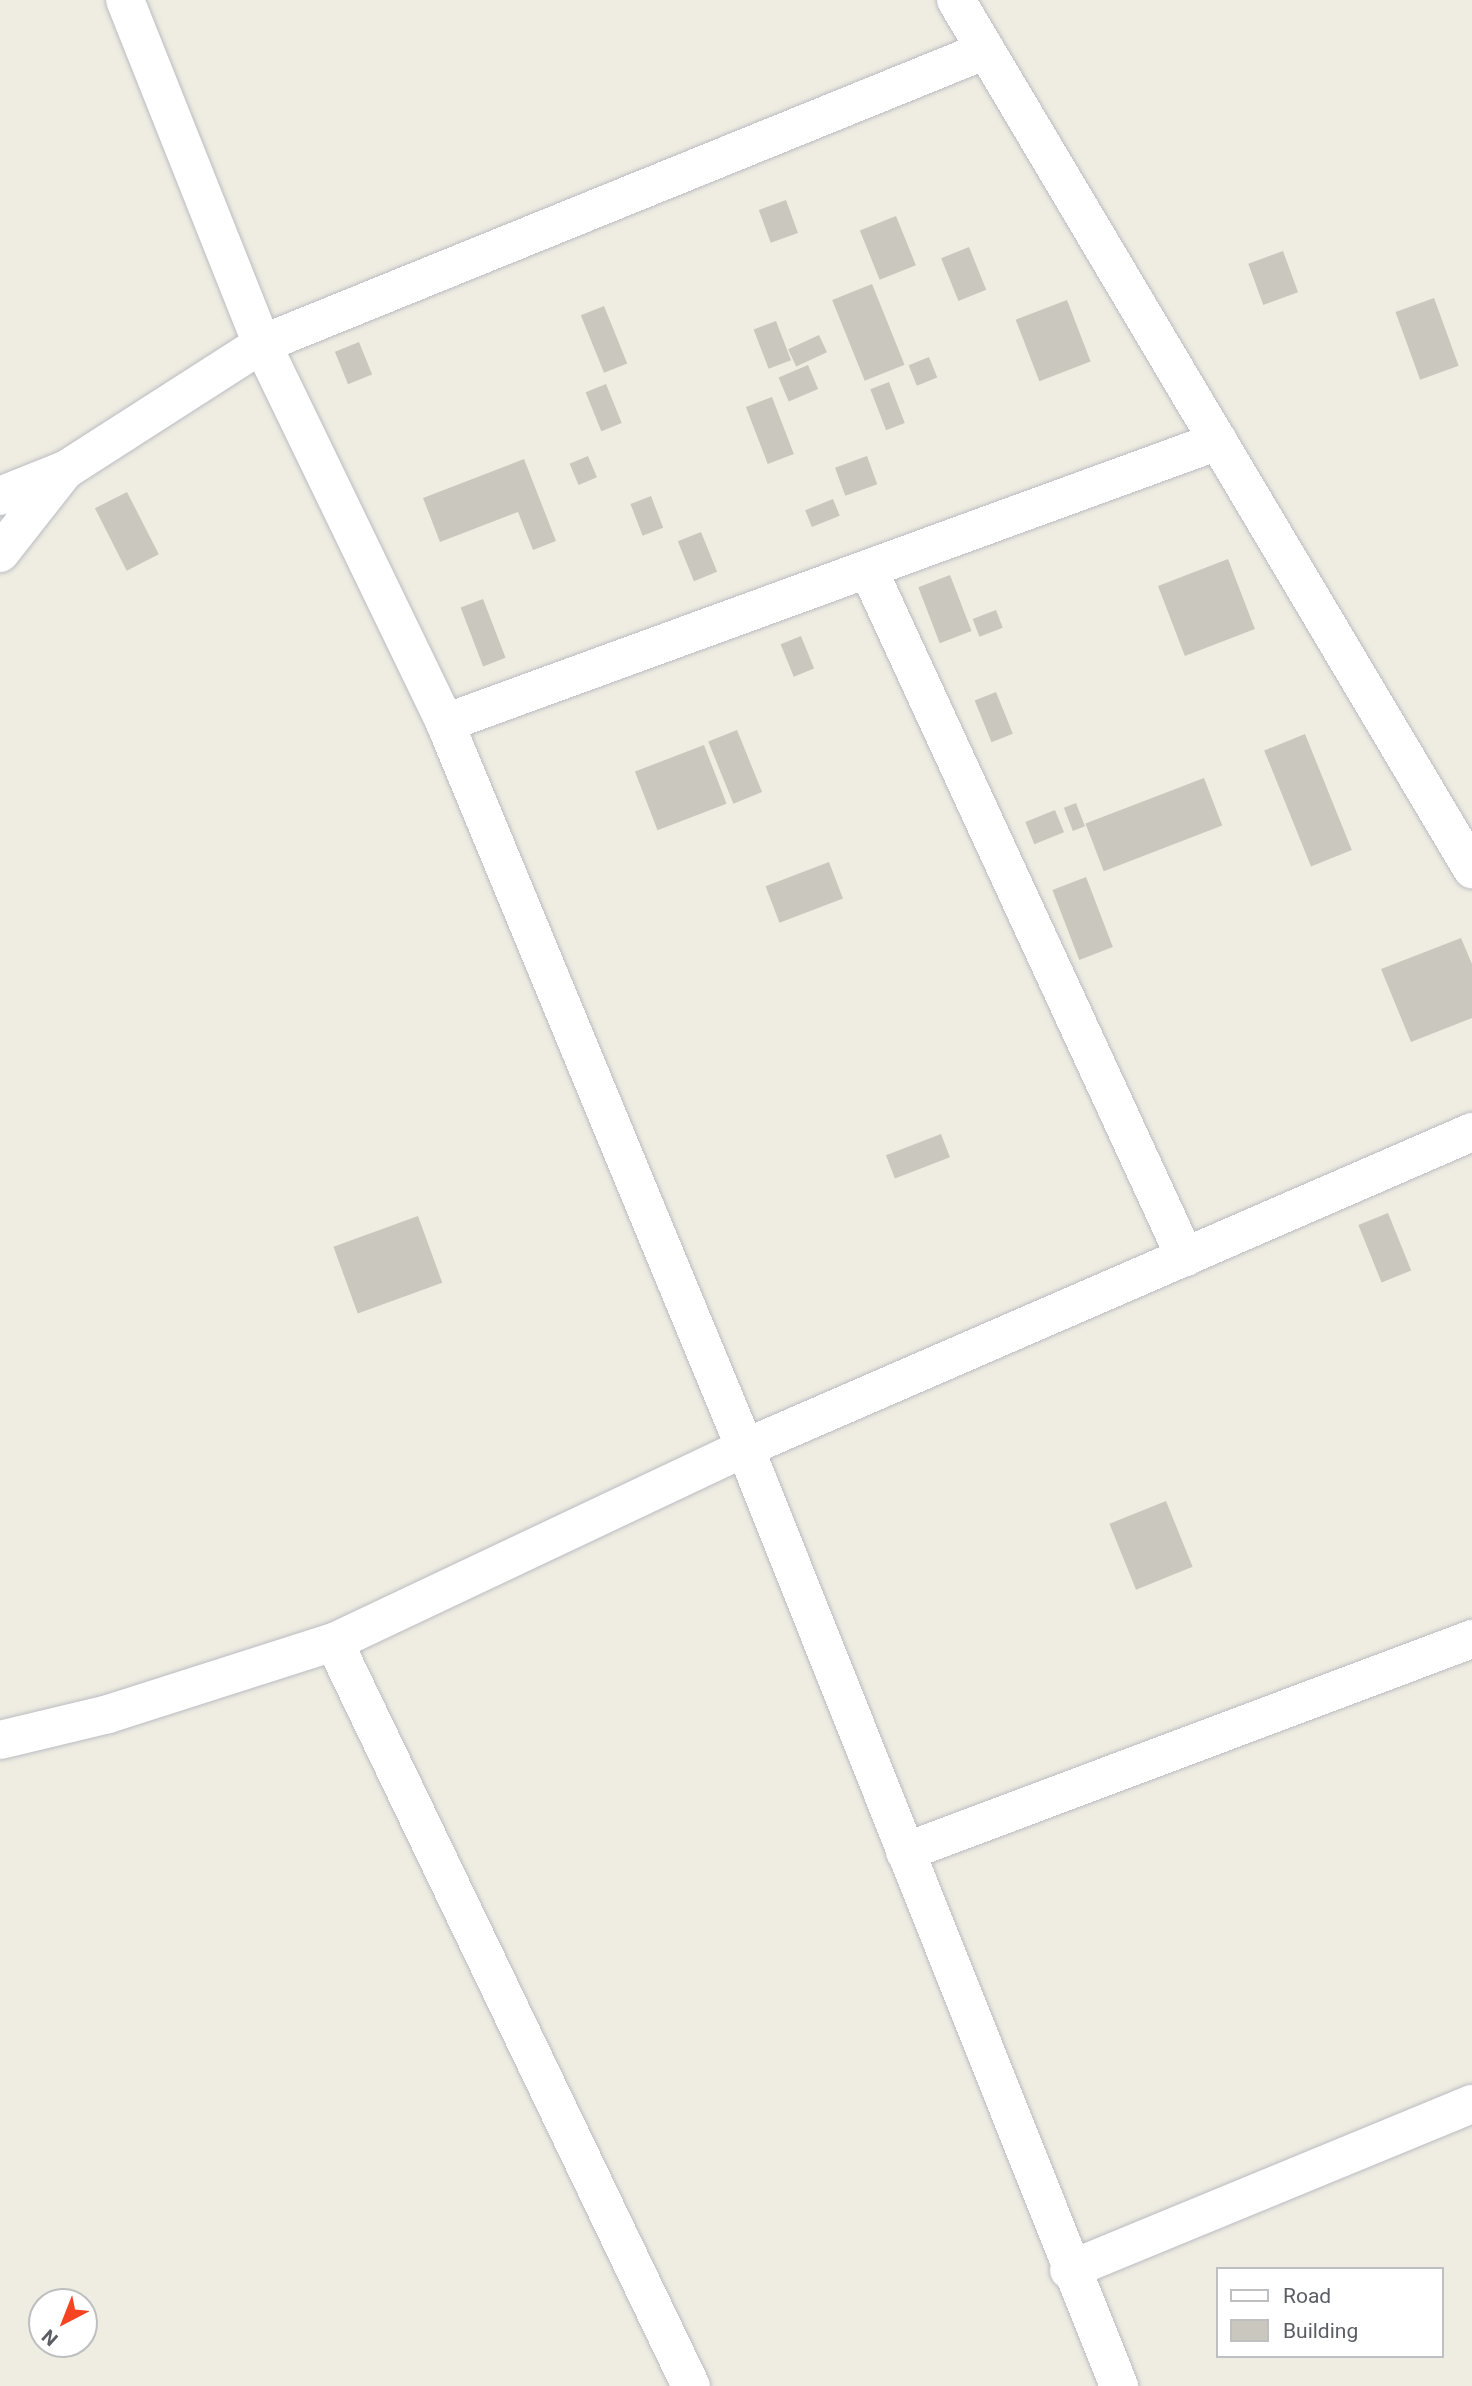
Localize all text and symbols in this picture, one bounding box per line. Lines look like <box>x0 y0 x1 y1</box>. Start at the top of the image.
legend <box>1216 2267 1444 2358</box>
text: Road <box>1283 2284 1331 2308</box>
north arrow <box>28 2288 98 2358</box>
text: Building <box>1283 2319 1358 2343</box>
text: N <box>37 2324 63 2351</box>

